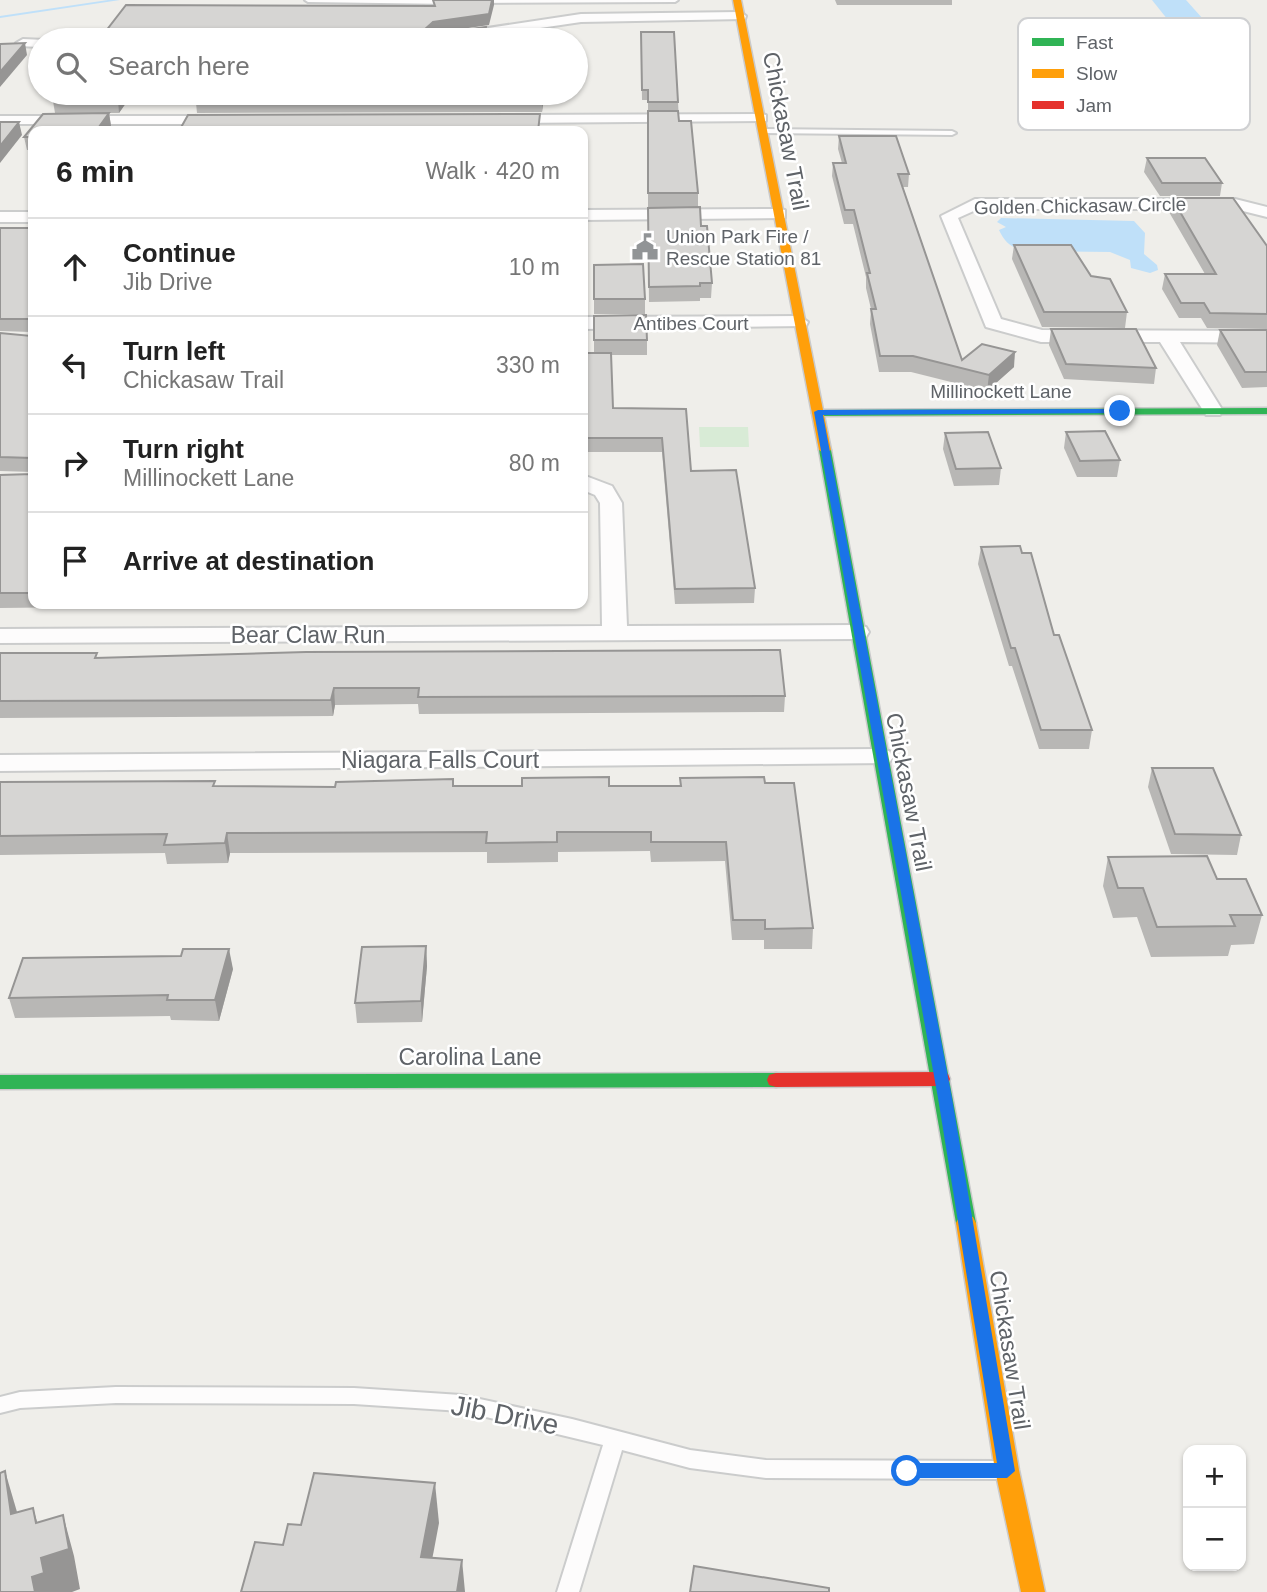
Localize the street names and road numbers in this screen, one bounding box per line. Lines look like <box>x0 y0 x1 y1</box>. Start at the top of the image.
street label: Chickasaw Trail <box>758 49 814 213</box>
street label: Golden Chickasaw Circle <box>974 194 1186 218</box>
street label: Antibes Court <box>633 313 749 334</box>
street label: Millinockett Lane <box>930 381 1072 402</box>
street label: Bear Claw Run <box>231 622 385 648</box>
street label: Chickasaw Trail <box>881 710 937 874</box>
street label: Niagara Falls Court <box>341 747 540 773</box>
street label: Carolina Lane <box>398 1044 542 1070</box>
street label: Chickasaw Trail <box>985 1268 1035 1432</box>
street label: Jib Drive <box>449 1389 561 1441</box>

